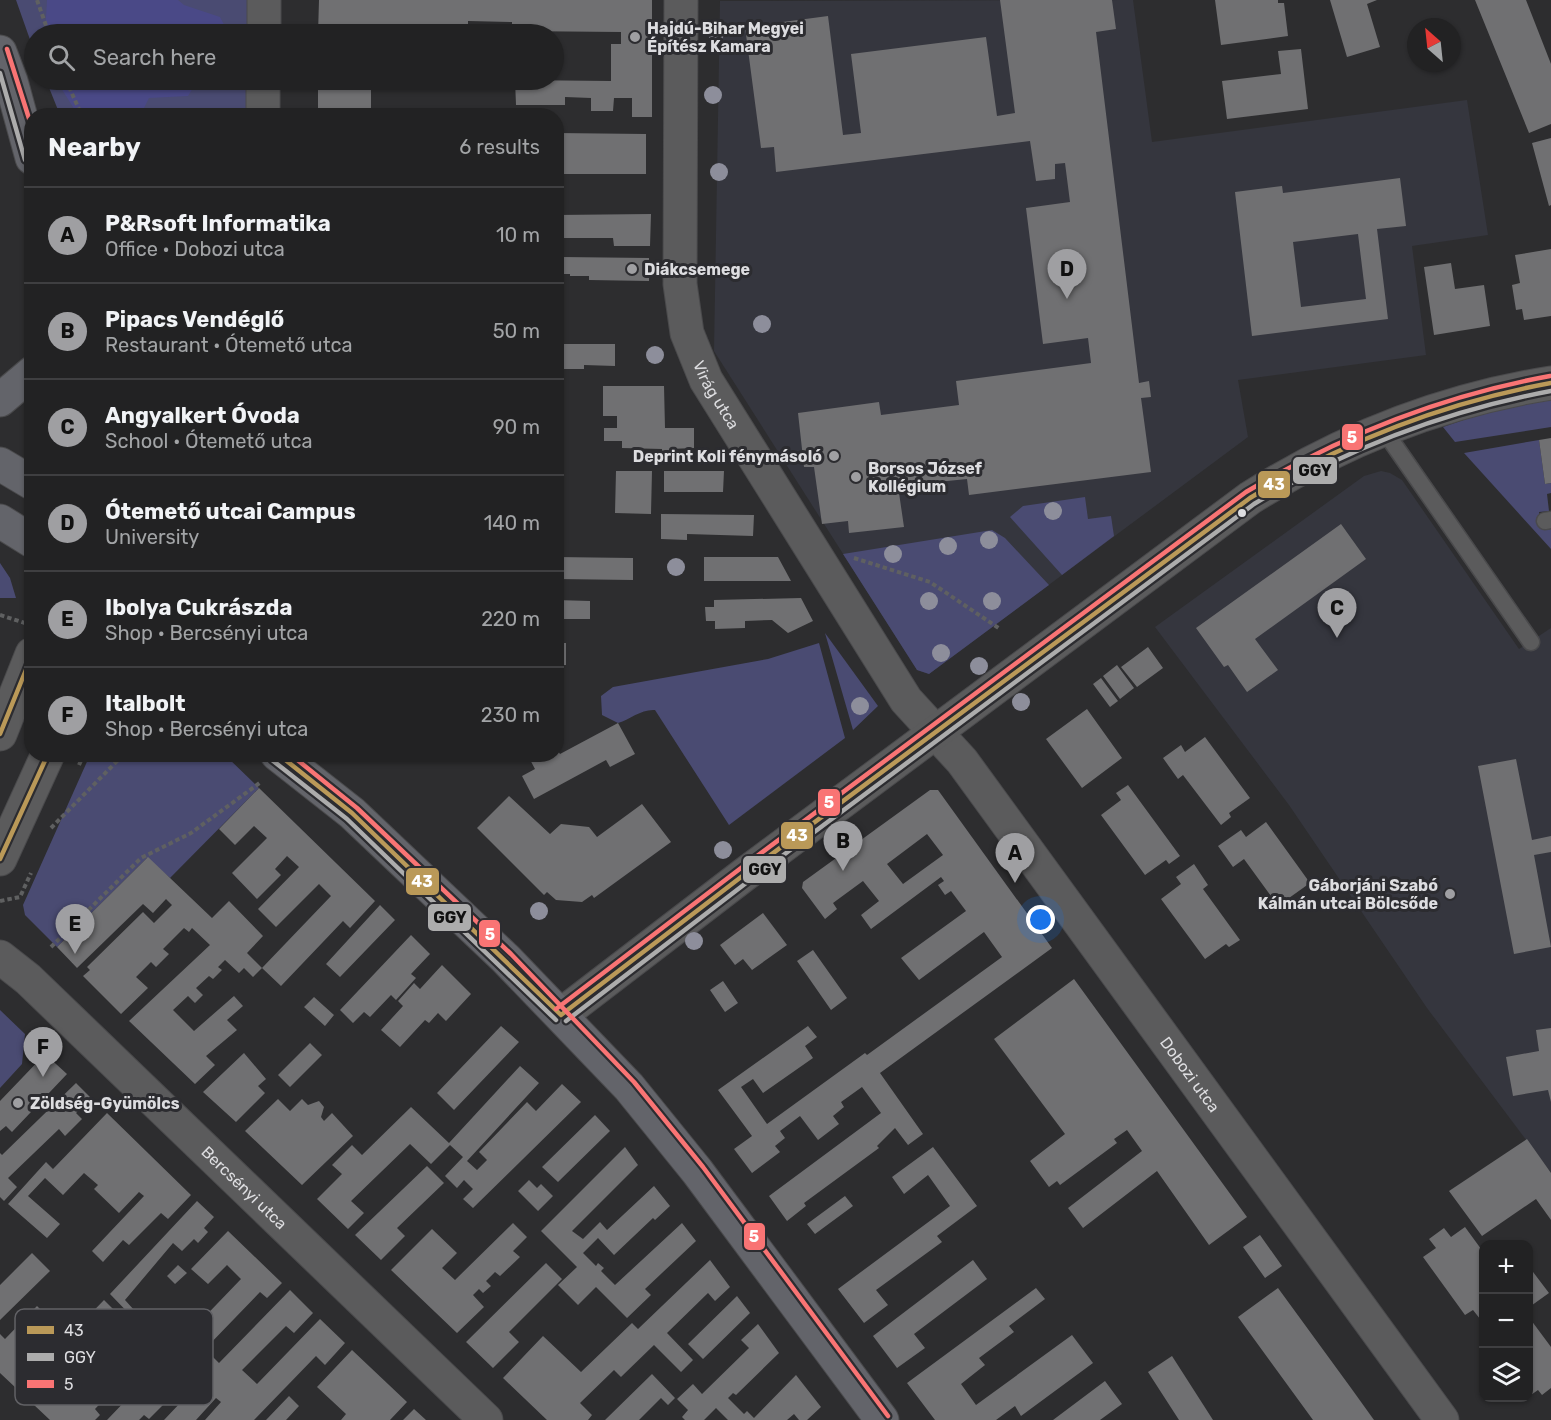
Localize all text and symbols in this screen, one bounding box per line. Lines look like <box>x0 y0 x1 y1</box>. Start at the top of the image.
north arrow <box>1407 18 1461 72</box>
place label: Hajdú-Bihar Megyei Építész Kamara <box>647 19 804 56</box>
search box <box>24 24 564 90</box>
marker: Hajdú-Bihar Megyei Építész Kamara <box>628 30 642 44</box>
icon: search <box>45 41 78 74</box>
text: Search here <box>93 44 216 71</box>
text: Nearby <box>48 132 141 163</box>
text: 6 results <box>459 135 540 159</box>
text: P&Rsoft Informatika <box>105 210 331 237</box>
text: A <box>60 223 75 247</box>
text: 10 m <box>496 223 540 247</box>
text: Office · Dobozi utca <box>105 237 285 261</box>
pin: D <box>1048 250 1086 299</box>
place label: Diákcsemege <box>644 260 750 279</box>
marker: Diákcsemege <box>625 262 639 276</box>
text: Pipacs Vendéglő <box>105 306 284 333</box>
text: B <box>60 319 75 343</box>
text: 50 m <box>493 319 540 343</box>
text: Restaurant · Ótemető utca <box>105 333 353 357</box>
street label: Virág utca <box>690 358 744 432</box>
text: Angyalkert Óvoda <box>105 402 300 429</box>
text: C <box>60 415 75 439</box>
text: 90 m <box>493 415 540 439</box>
line badge: 5 <box>1341 423 1364 451</box>
text: 5 <box>1347 428 1357 447</box>
text: School · Ótemető utca <box>105 429 313 453</box>
place label: Deprint Koli fénymásoló <box>633 447 822 466</box>
marker: Deprint Koli fénymásoló <box>827 449 841 463</box>
line badge: GGY <box>1292 456 1338 485</box>
place label: Borsos József Kollégium <box>868 459 983 496</box>
text: GGY <box>1298 461 1332 480</box>
marker: Borsos József Kollégium <box>849 470 863 484</box>
line badge: 43 <box>1257 470 1291 499</box>
text: 43 <box>1263 475 1285 494</box>
text: Ótemető utcai Campus <box>105 498 356 525</box>
unlabelled marker <box>1236 507 1248 519</box>
text: D <box>60 511 75 535</box>
text: 140 m <box>484 511 540 535</box>
text: University <box>105 525 199 549</box>
pin: C <box>1318 588 1356 638</box>
text: Ibolya Cukrászda <box>105 594 292 621</box>
text: E <box>61 607 74 631</box>
text: 220 m <box>481 607 540 631</box>
text: Shop · Bercsényi utca <box>105 621 308 645</box>
text: Italbolt <box>105 690 186 717</box>
text: F <box>61 703 74 727</box>
text: 230 m <box>481 703 540 727</box>
text: Shop · Bercsényi utca <box>105 717 308 741</box>
line badge: 5 <box>817 788 841 817</box>
text: 5 <box>824 793 834 812</box>
line badge: 43 <box>780 821 814 850</box>
pin: B <box>824 822 862 871</box>
text: 43 <box>786 826 808 845</box>
pin: A <box>996 834 1034 883</box>
line badge: GGY <box>742 855 787 884</box>
text: GGY <box>748 860 782 879</box>
line badge: 43 <box>405 867 440 896</box>
text: 43 <box>411 872 433 891</box>
place label: Gáborjáni Szabó Kálmán utcai Bölcsőde <box>1258 876 1438 913</box>
marker: Gáborjáni Szabó Kálmán utcai Bölcsőde <box>1443 887 1457 901</box>
line badge: GGY <box>427 903 472 932</box>
pin: E <box>56 904 94 954</box>
your location <box>1026 905 1055 934</box>
text: GGY <box>433 908 467 927</box>
line badge: 5 <box>478 919 501 948</box>
text: 5 <box>485 925 495 944</box>
pin: F <box>24 1028 63 1077</box>
street label: Dobozi utca <box>1157 1033 1224 1116</box>
place label: Zöldség-Gyümölcs <box>30 1094 180 1113</box>
marker: Zöldség-Gyümölcs <box>11 1096 25 1110</box>
street label: Bercsényi utca <box>198 1142 291 1233</box>
line badge: 5 <box>743 1222 766 1251</box>
text: 5 <box>749 1227 759 1246</box>
map controls <box>1479 1240 1533 1402</box>
button: + <box>1479 1240 1533 1294</box>
button: − <box>1479 1294 1533 1348</box>
legend <box>15 1309 213 1405</box>
text: 43 <box>64 1321 84 1340</box>
text: GGY <box>64 1348 96 1367</box>
button: layers <box>1479 1348 1533 1402</box>
text: 5 <box>64 1375 74 1394</box>

